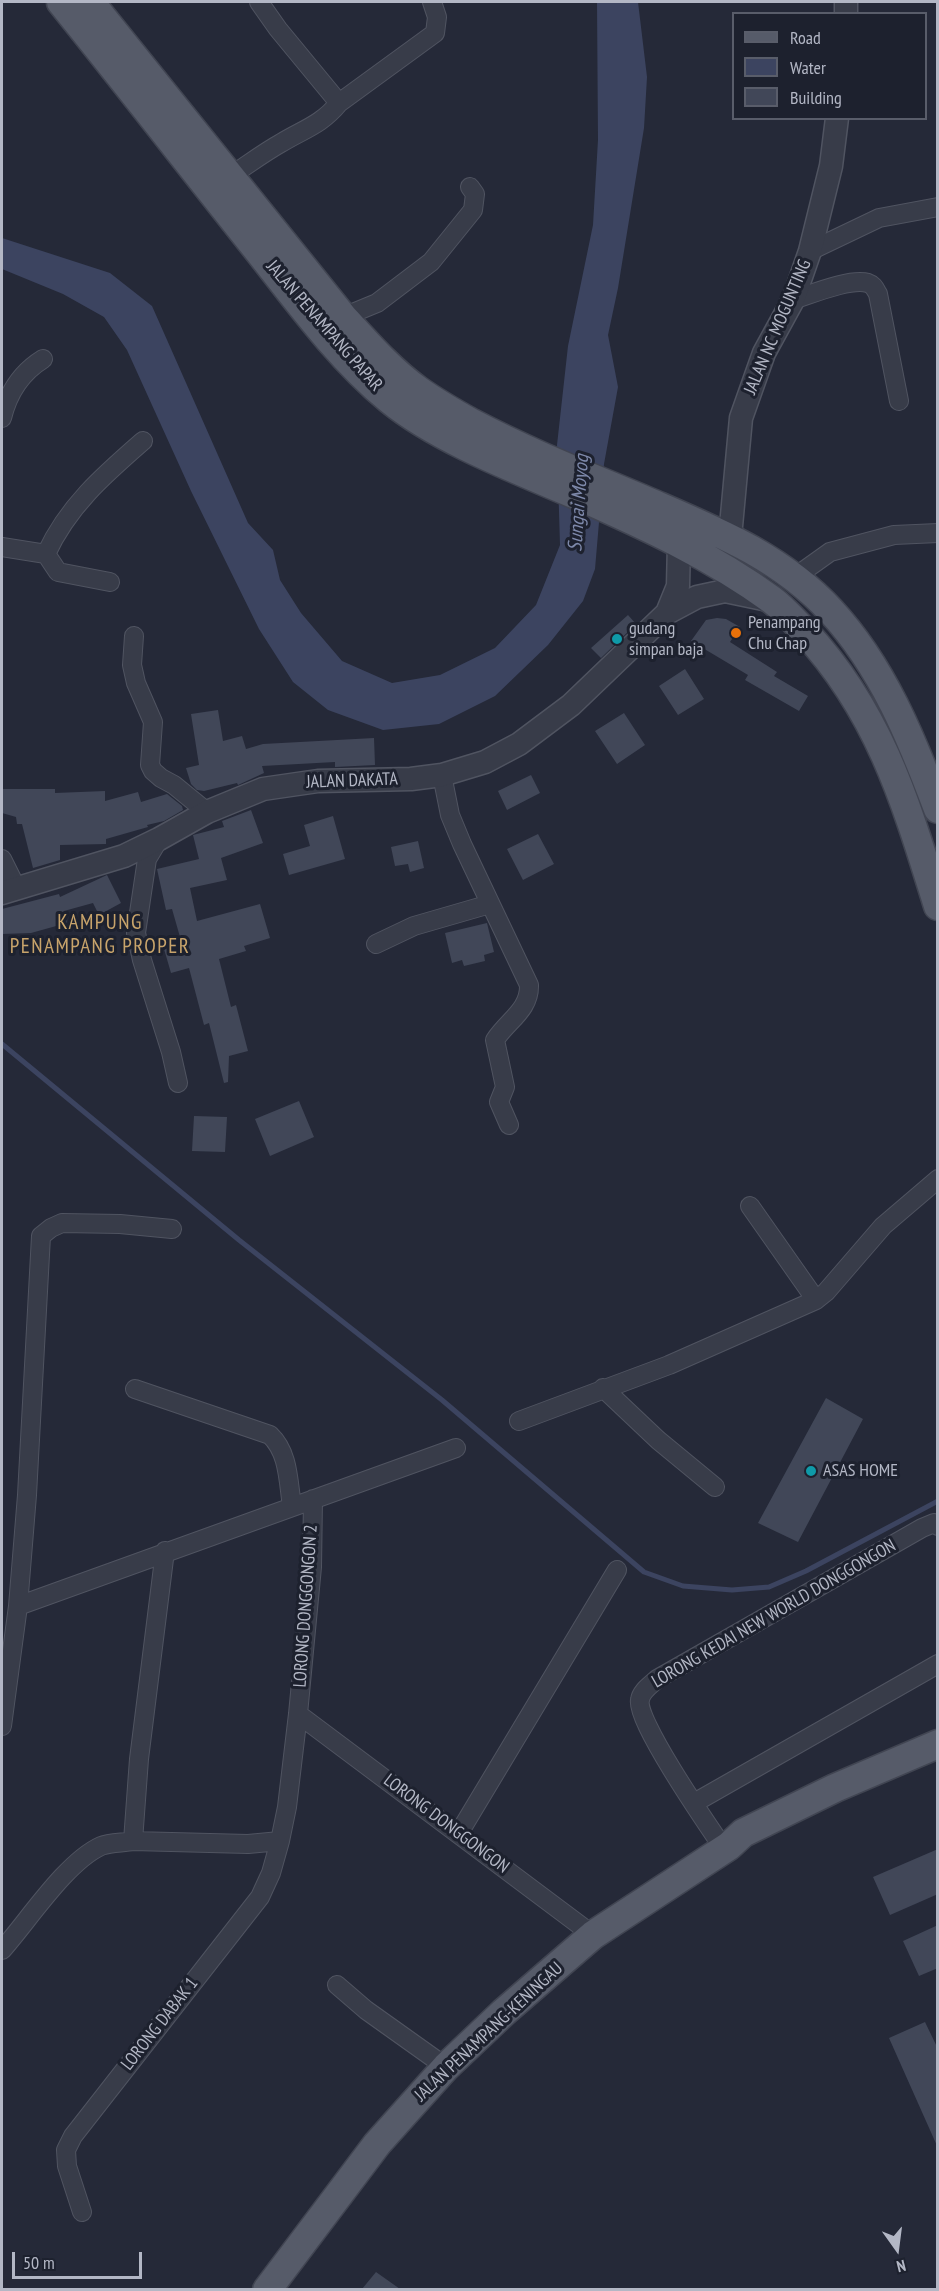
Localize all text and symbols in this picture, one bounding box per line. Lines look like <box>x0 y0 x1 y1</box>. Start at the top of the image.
legend <box>732 12 927 120</box>
text: Road <box>790 26 821 49</box>
text: Water <box>790 56 826 79</box>
text: Building <box>790 86 842 109</box>
street label: JALAN PENAMPANG PAPAR <box>261 256 387 396</box>
street label: JALAN NC MOGUNTING <box>740 256 816 398</box>
water label: Sungai Moyog <box>564 454 594 552</box>
place label: Penampang Chu Chap <box>748 612 821 654</box>
place label: gudang simpan baja <box>629 618 704 660</box>
marker: Penampang Chu Chap <box>729 626 743 640</box>
marker: gudang simpan baja <box>610 632 624 646</box>
street label: JALAN DAKATA <box>306 769 398 793</box>
district label: KAMPUNG PENAMPANG PROPER <box>10 910 190 960</box>
place label: ASAS HOME <box>823 1460 898 1482</box>
marker: ASAS HOME <box>804 1464 818 1478</box>
street label: LORONG DONGGONGON 2 <box>290 1524 322 1688</box>
street label: LORONG KEDAI NEW WORLD DONGGONGON <box>648 1535 900 1693</box>
street label: LORONG DONGGONGON <box>379 1770 513 1878</box>
street label: JALAN PENAMPANG-KENINGAU <box>411 1958 567 2106</box>
street label: LORONG DABAK 1 <box>117 1973 203 2075</box>
north arrow <box>867 2219 927 2279</box>
scale bar <box>15 2240 146 2278</box>
text: 50 m <box>23 2251 55 2274</box>
text: N <box>895 2256 908 2277</box>

